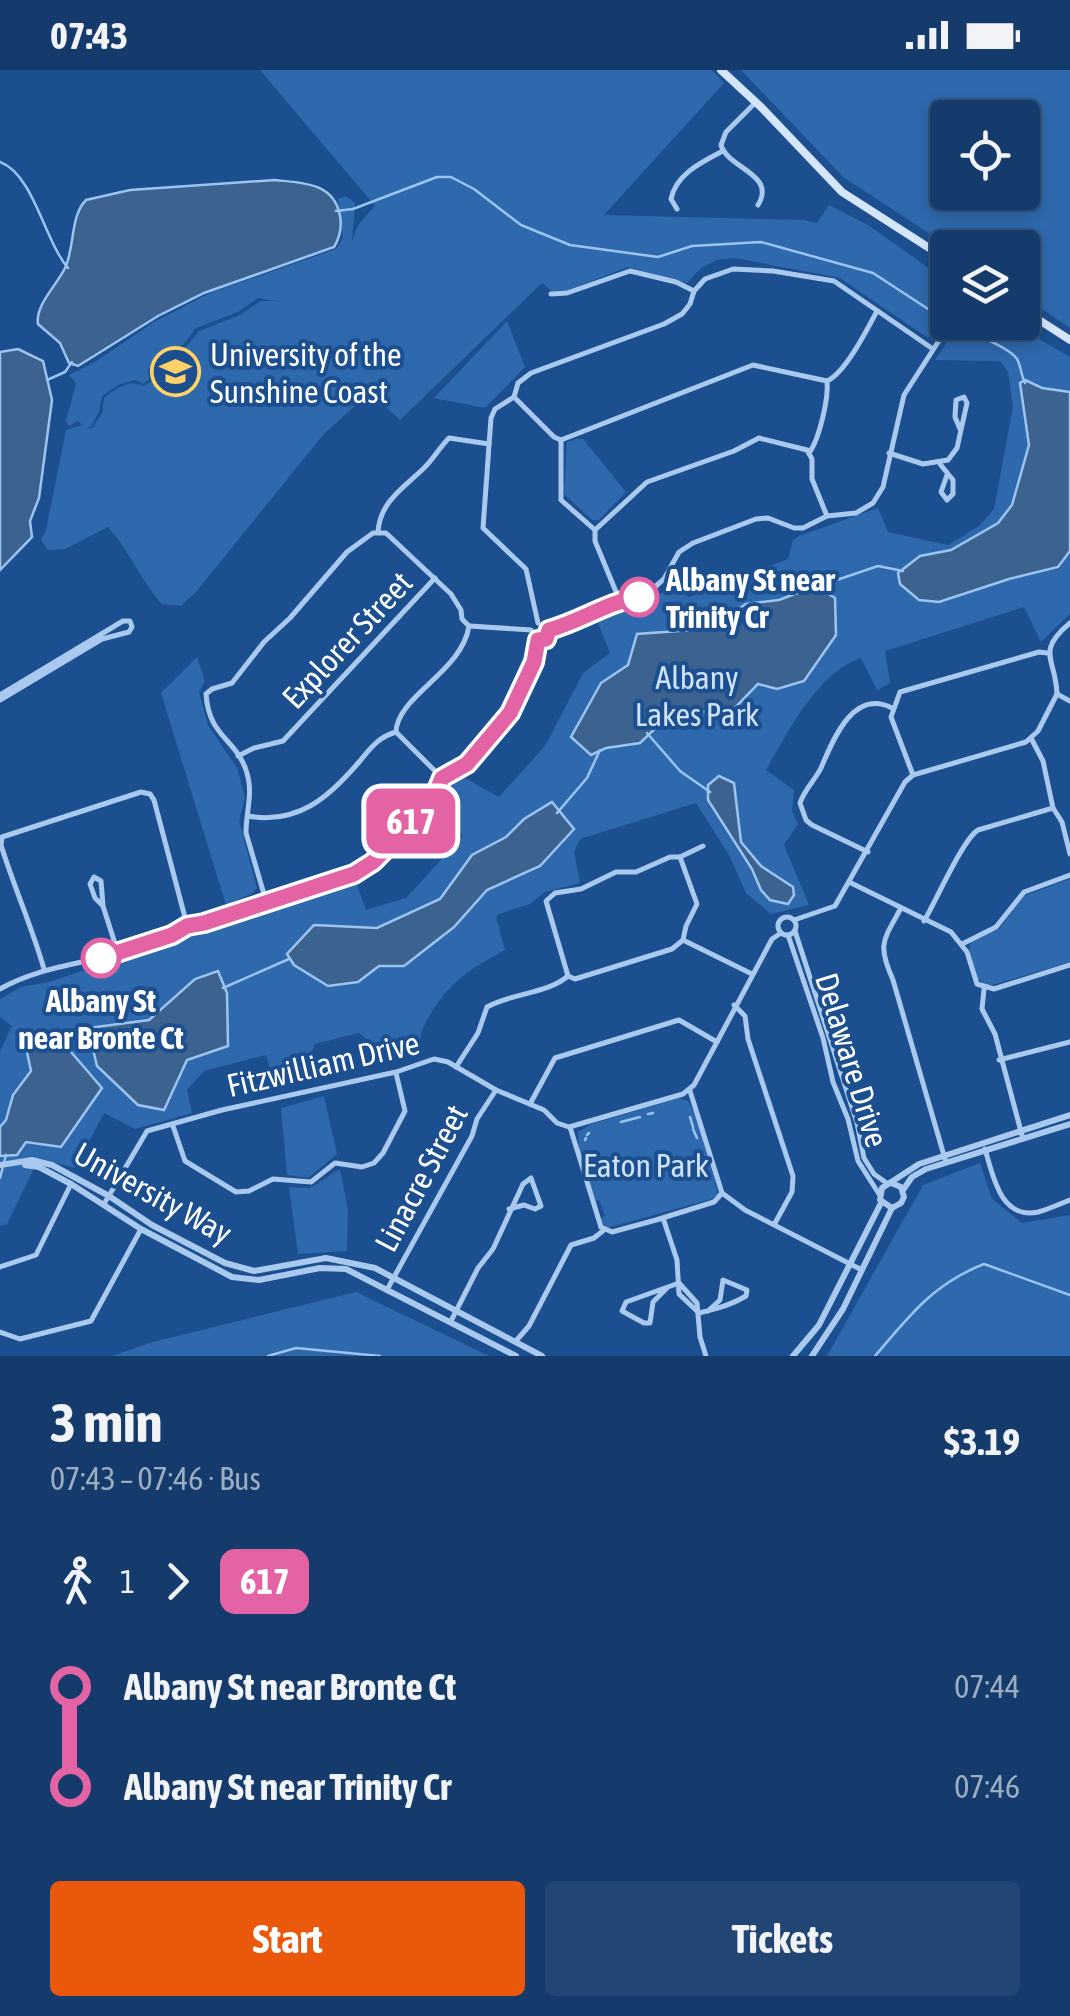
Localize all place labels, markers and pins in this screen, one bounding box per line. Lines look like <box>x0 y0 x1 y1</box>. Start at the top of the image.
place label: University of the Sunshine Coast <box>210 336 402 410</box>
school or university icon: University of the Sunshine Coast <box>149 346 201 398</box>
place label: Albany St near Trinity Cr <box>665 561 835 635</box>
marker: Albany St near Trinity Cr <box>620 578 658 616</box>
marker: Albany St near Bronte Ct <box>82 939 120 977</box>
place label: Albany St near Bronte Ct <box>18 982 184 1056</box>

